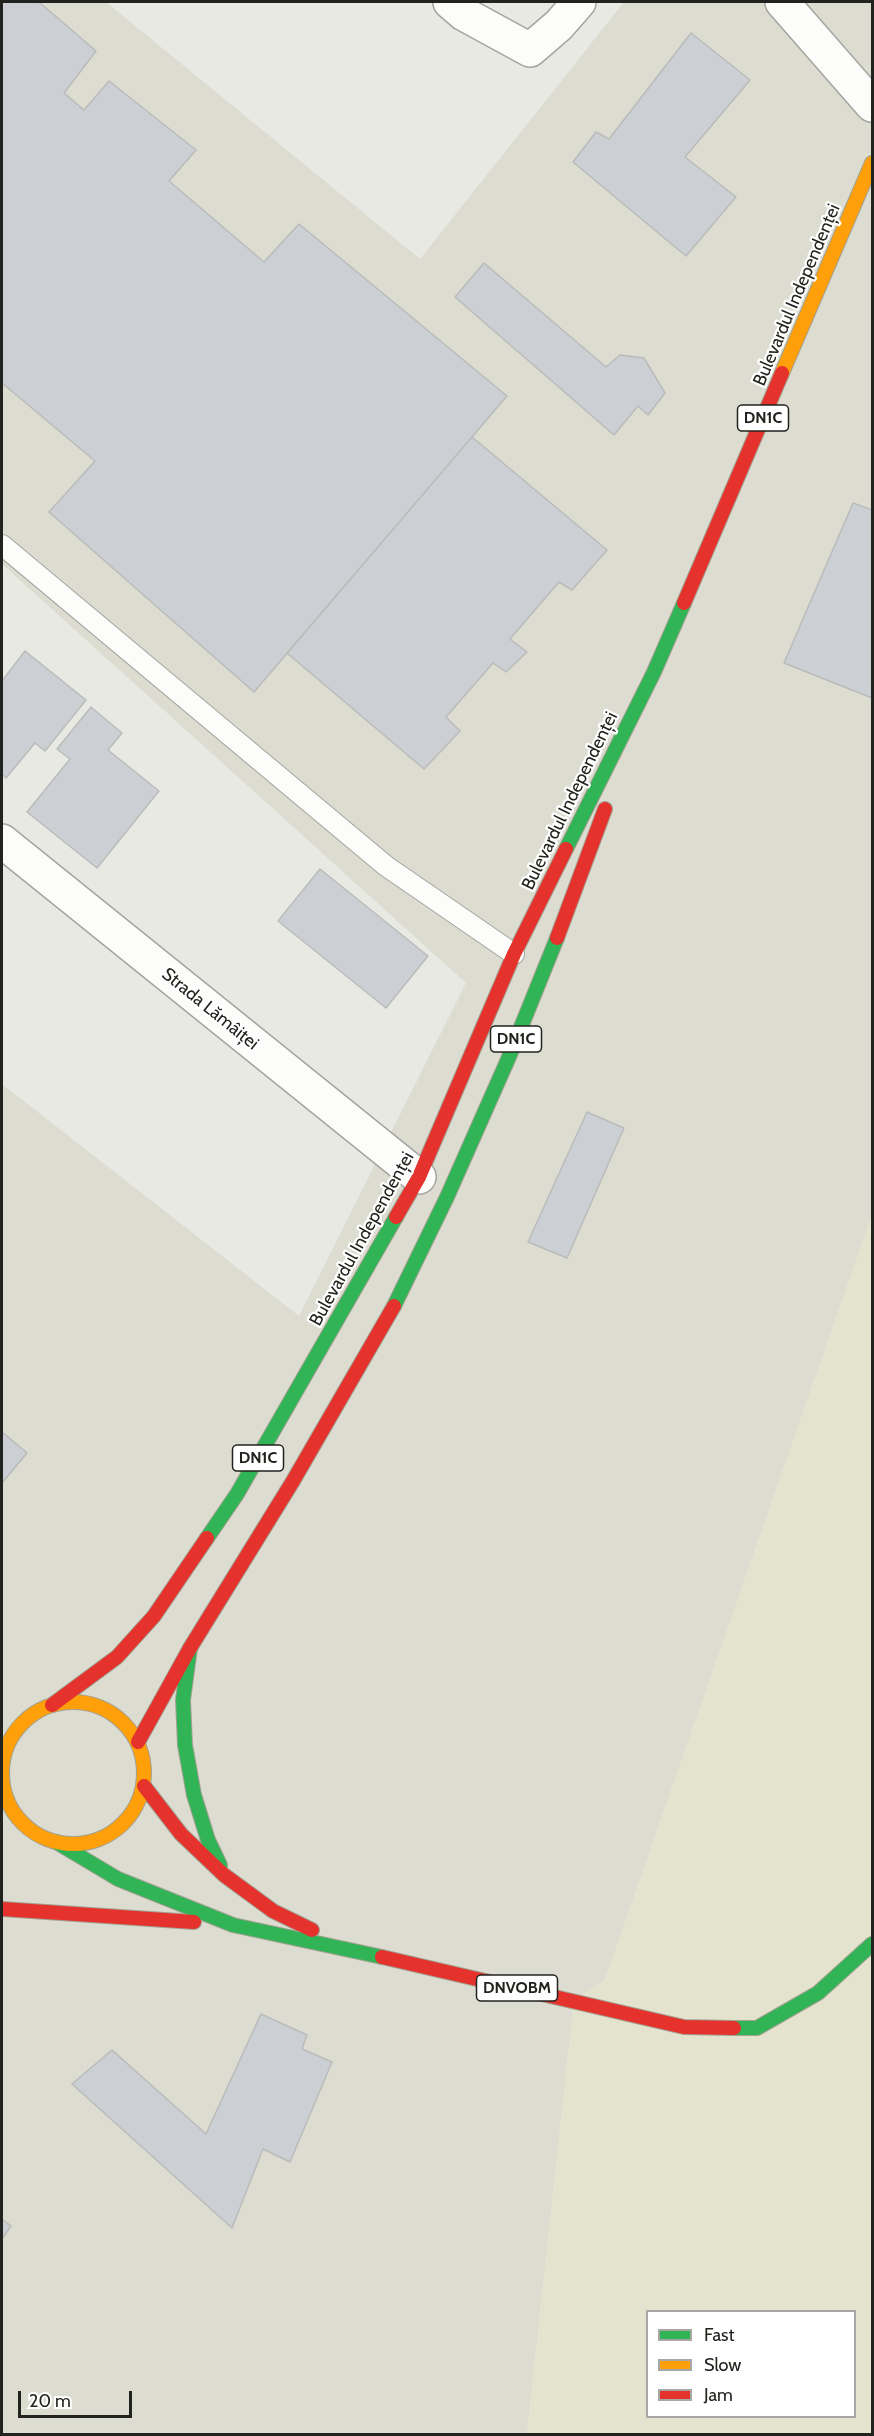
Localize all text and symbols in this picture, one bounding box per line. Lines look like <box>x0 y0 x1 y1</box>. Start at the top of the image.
street label: Bulevardul Independenței <box>749 201 845 389</box>
road number: DN1C <box>738 405 789 431</box>
street label: Bulevardul Independenței <box>517 708 623 894</box>
street label: Strada Lămâiței <box>157 963 263 1055</box>
road number: DN1C <box>490 1026 542 1052</box>
street label: Bulevardul Independenței <box>305 1148 419 1330</box>
road number: DN1C <box>232 1445 284 1471</box>
road number: DNVOBM <box>476 1975 558 2001</box>
legend <box>646 2310 856 2418</box>
text: Fast <box>704 2324 735 2346</box>
text: Slow <box>704 2354 741 2376</box>
scale bar <box>21 2379 135 2417</box>
text: Jam <box>704 2384 733 2406</box>
text: 20 m <box>29 2390 71 2412</box>

